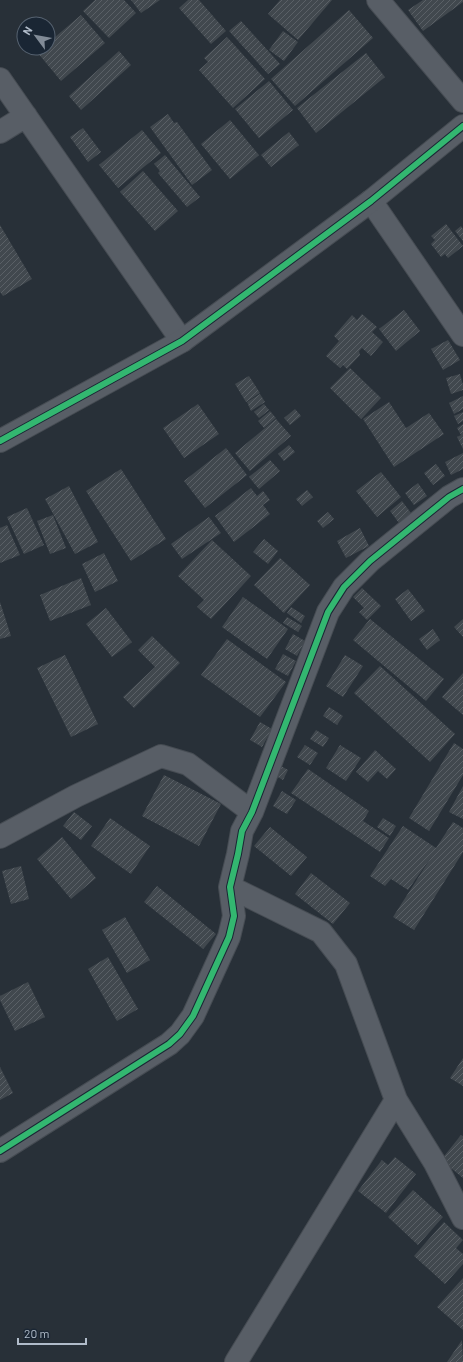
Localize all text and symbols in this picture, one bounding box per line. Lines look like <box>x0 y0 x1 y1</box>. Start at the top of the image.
north arrow <box>16 16 56 56</box>
text: N <box>20 24 35 37</box>
scale bar <box>18 1320 86 1346</box>
text: 20 m <box>24 1326 50 1340</box>

